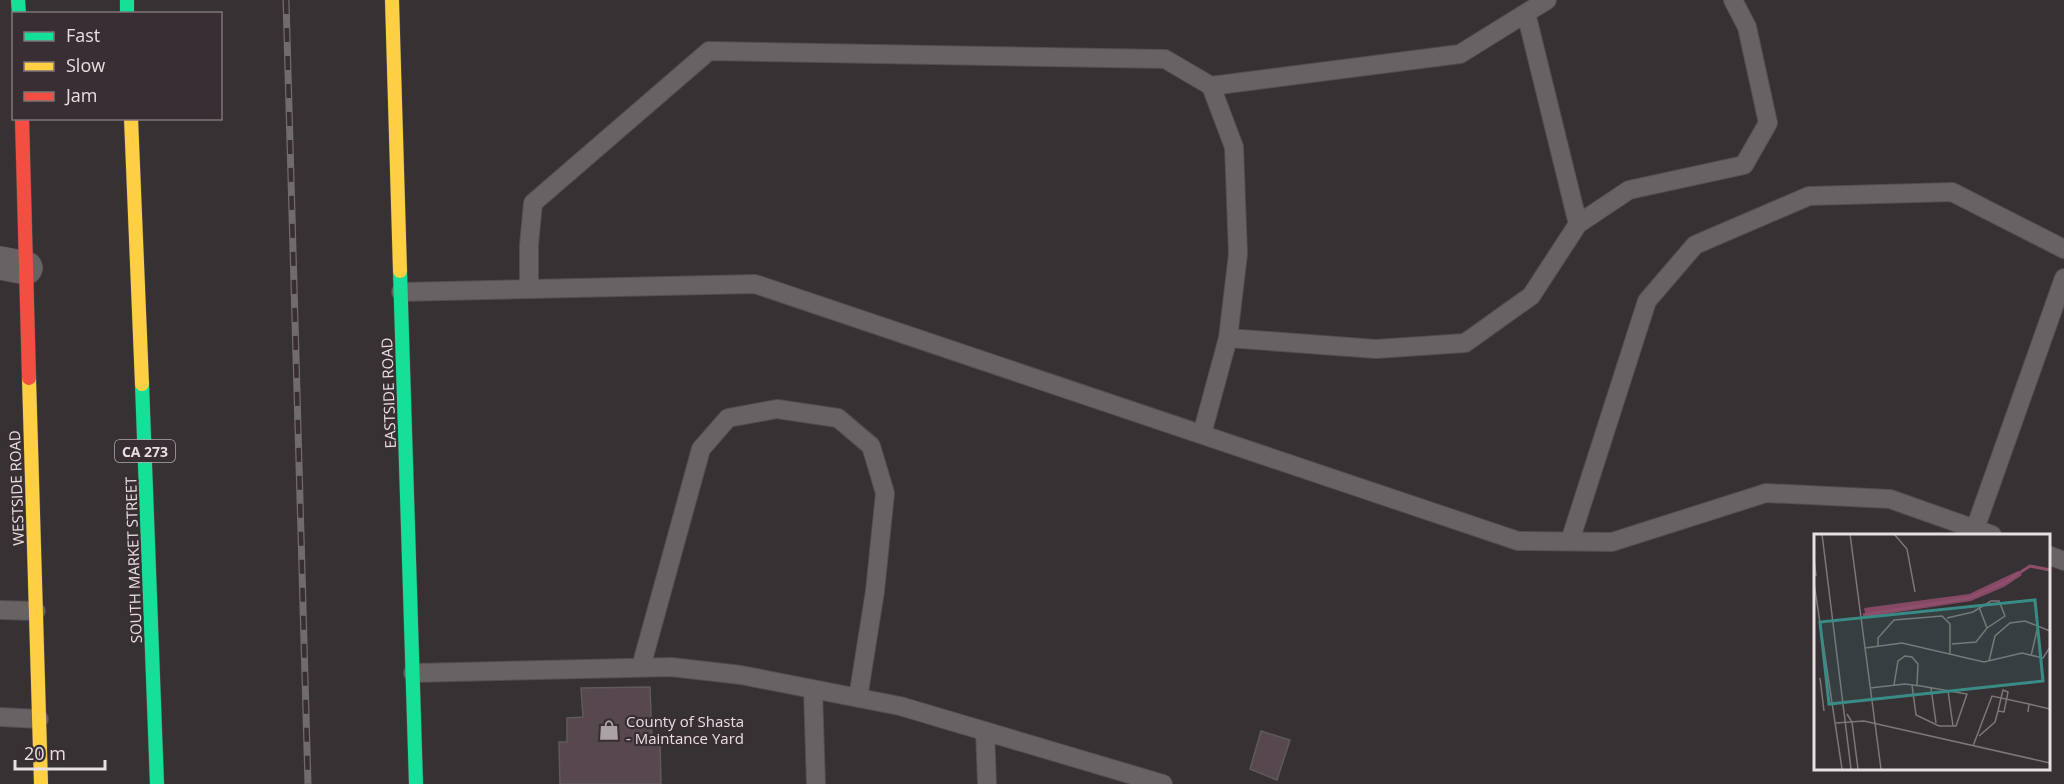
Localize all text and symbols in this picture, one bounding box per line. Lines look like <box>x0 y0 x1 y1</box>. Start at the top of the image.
legend <box>12 12 222 120</box>
text: Fast <box>66 23 100 47</box>
text: Slow <box>66 53 105 77</box>
text: Jam <box>64 83 98 107</box>
street label: EASTSIDE ROAD <box>376 337 400 449</box>
street label: WESTSIDE ROAD <box>4 430 28 546</box>
road number: CA 273 <box>115 440 175 462</box>
street label: SOUTH MARKET STREET <box>120 476 146 644</box>
inset map <box>1814 534 2049 769</box>
place label: County of Shasta - Maintance Yard <box>626 711 744 748</box>
shop icon: County of Shasta - Maintance Yard <box>597 718 621 742</box>
scale bar <box>15 733 105 771</box>
text: 20 m <box>24 741 66 765</box>

